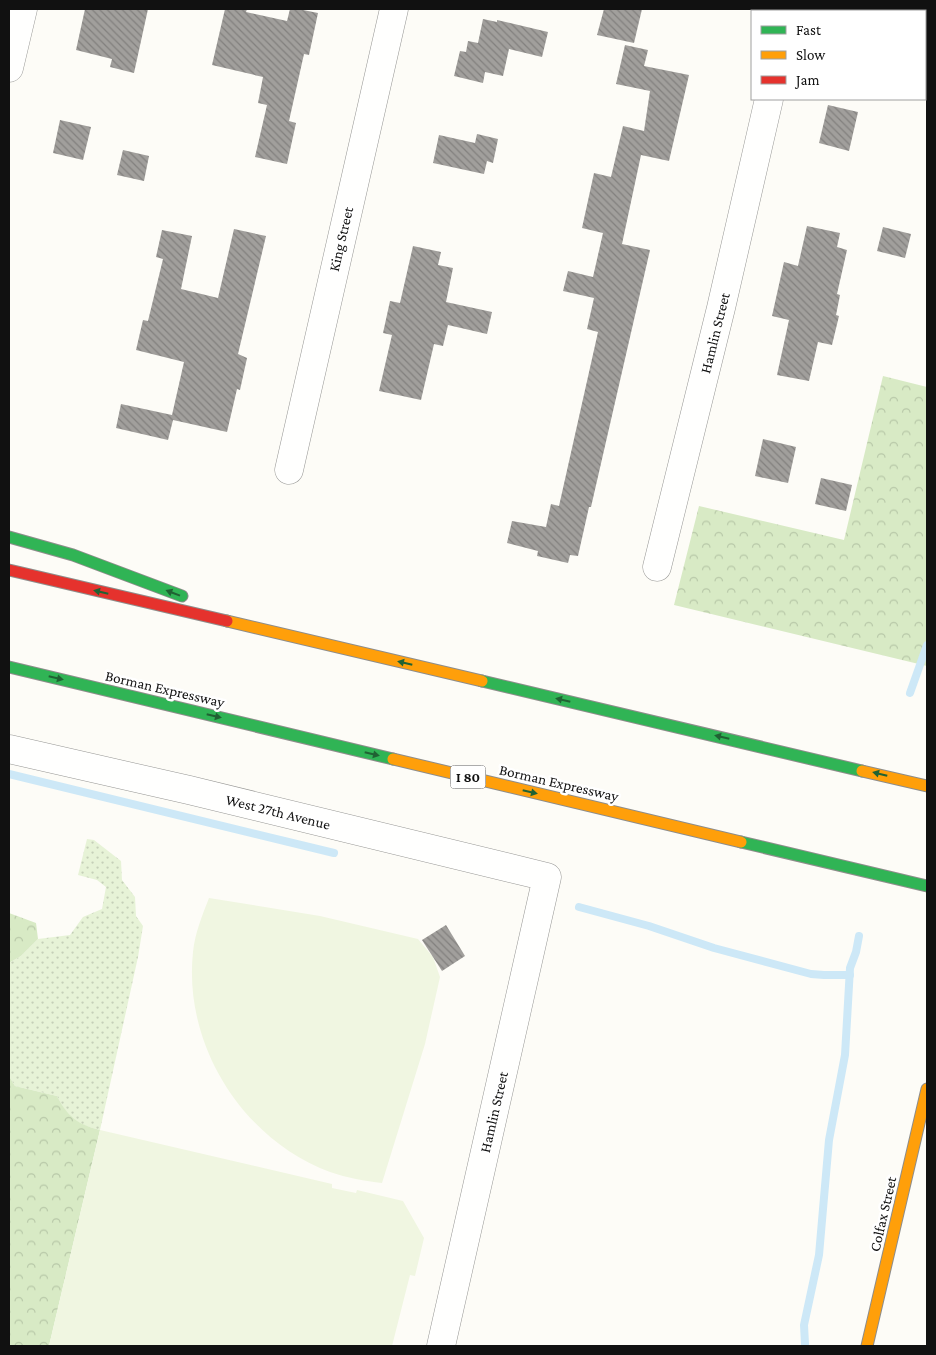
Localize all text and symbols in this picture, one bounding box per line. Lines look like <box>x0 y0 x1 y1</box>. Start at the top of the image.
legend <box>751 10 926 100</box>
text: Fast <box>796 22 822 38</box>
text: Slow <box>796 47 826 63</box>
text: Jam <box>794 72 819 89</box>
street label: King Street <box>326 204 357 273</box>
street label: Hamlin Street <box>697 290 733 375</box>
one-way arrow <box>93 588 108 596</box>
one-way arrow <box>165 589 180 597</box>
one-way arrow <box>398 659 413 667</box>
street label: Borman Expressway <box>104 668 226 711</box>
one-way arrow <box>49 674 64 682</box>
one-way arrow <box>556 696 571 704</box>
one-way arrow <box>207 712 222 720</box>
one-way arrow <box>714 733 729 741</box>
one-way arrow <box>365 750 380 758</box>
street label: Borman Expressway <box>498 762 620 805</box>
road number: I 80 <box>450 766 486 789</box>
one-way arrow <box>872 770 887 778</box>
one-way arrow <box>523 788 538 796</box>
street label: West 27th Avenue <box>224 791 332 833</box>
street label: Hamlin Street <box>477 1069 511 1154</box>
street label: Colfax Street <box>867 1174 900 1253</box>

